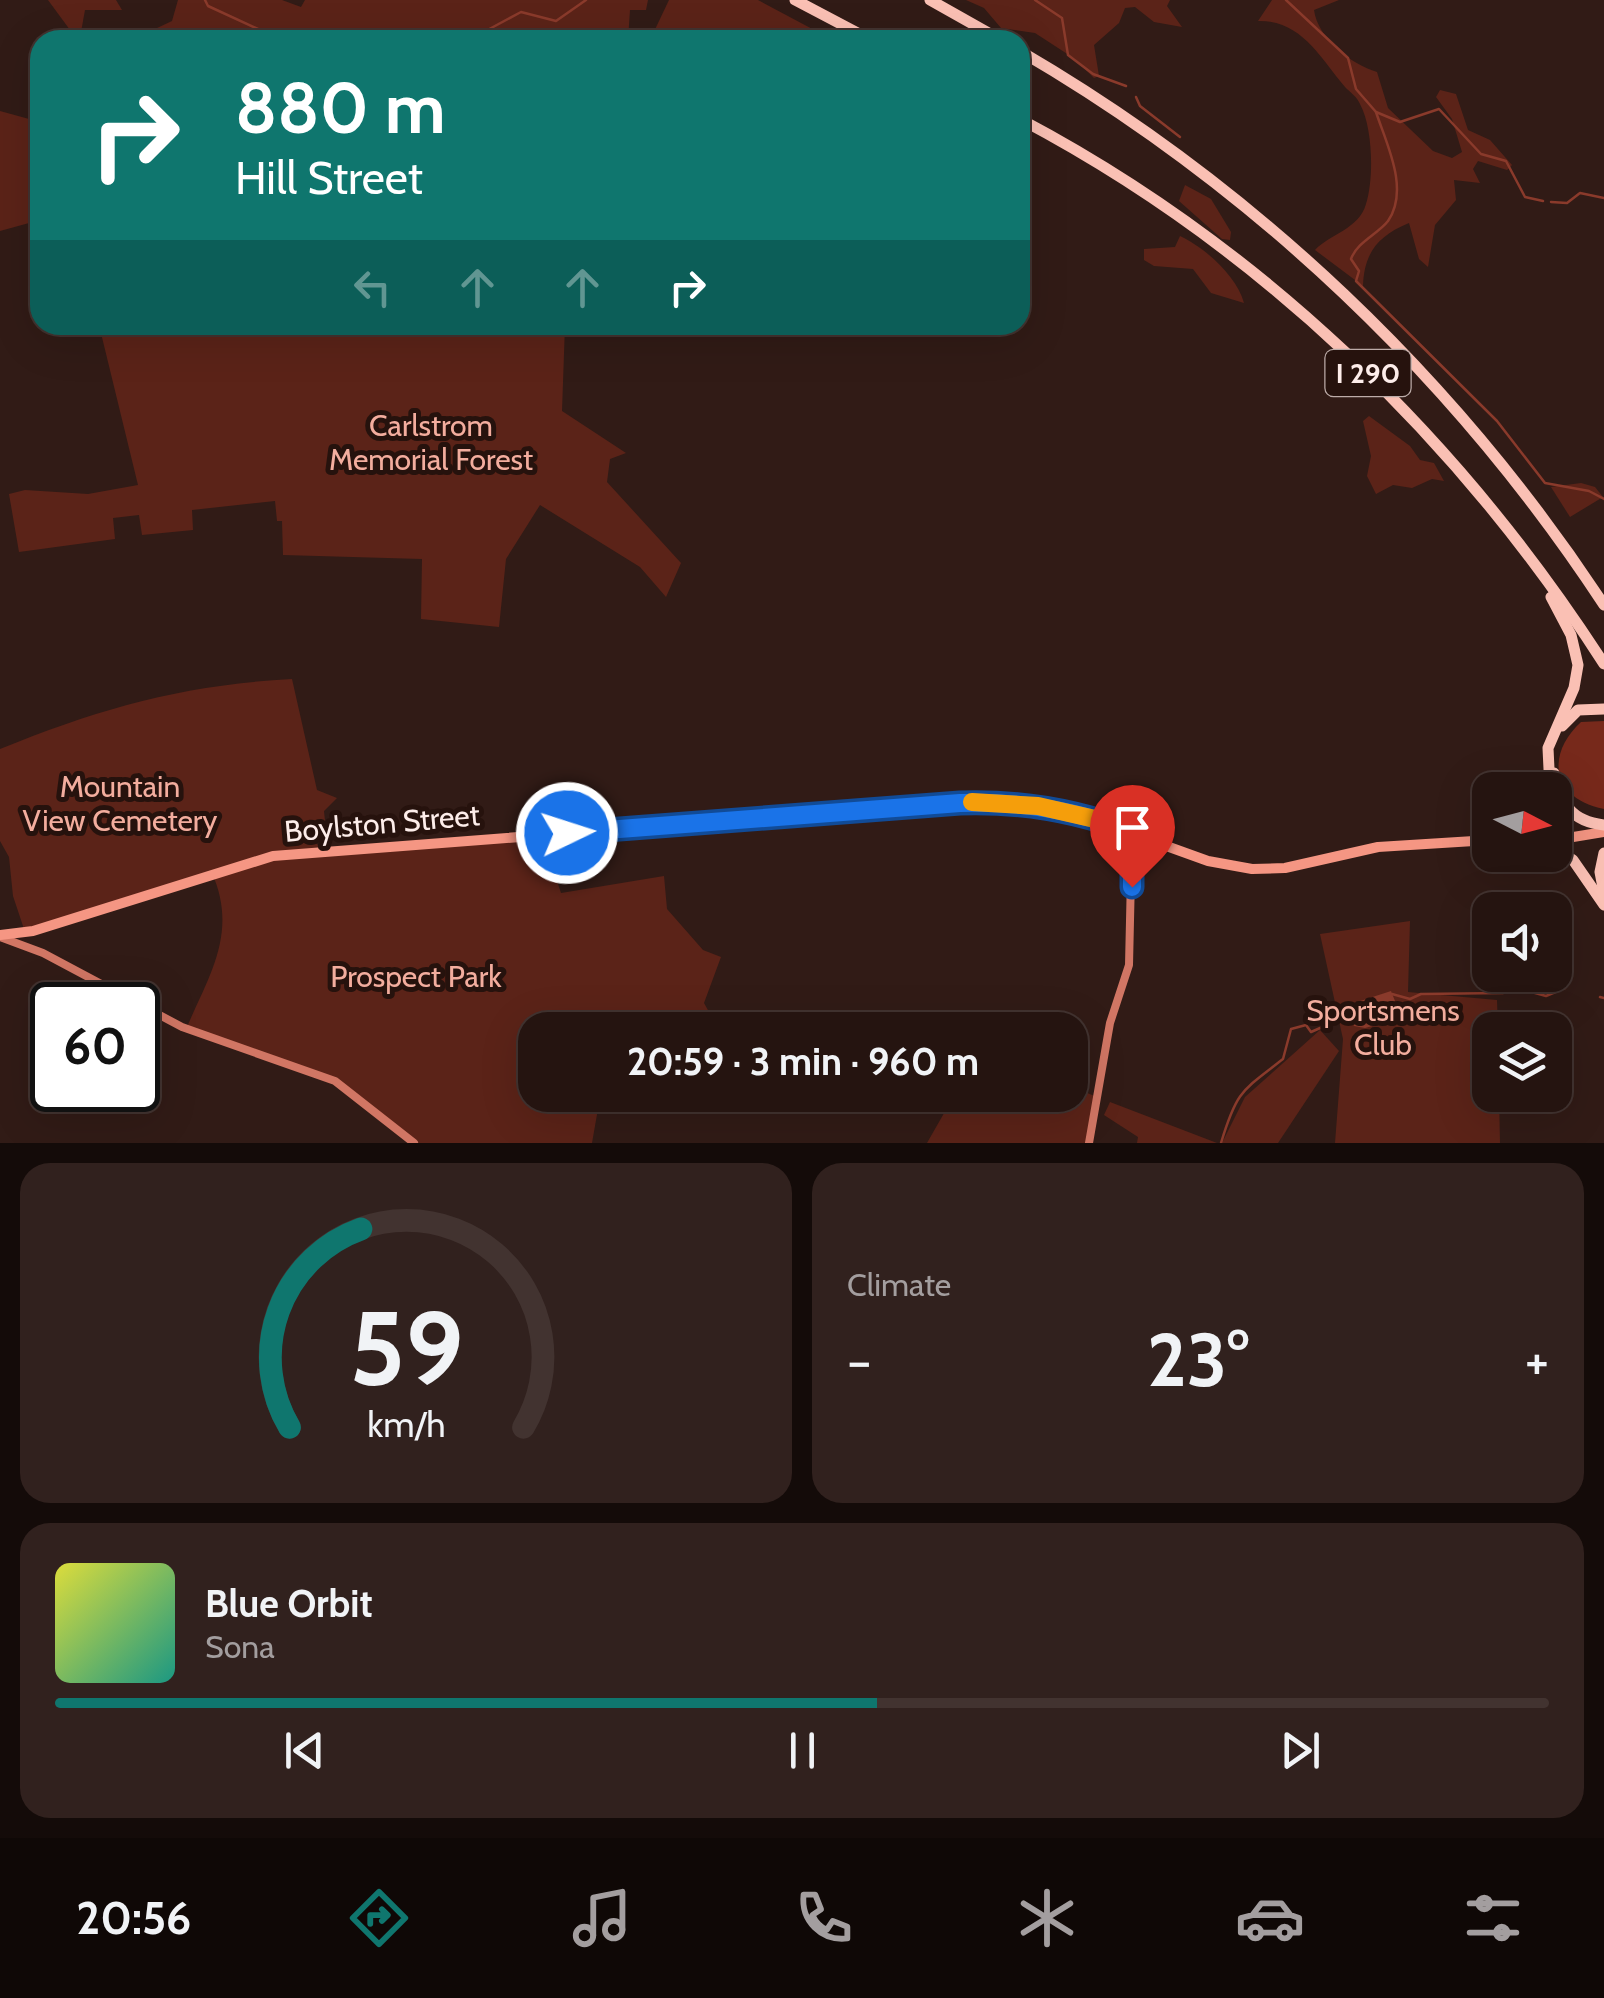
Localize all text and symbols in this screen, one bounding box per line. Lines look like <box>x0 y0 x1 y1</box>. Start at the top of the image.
text: 880 m <box>235 65 446 151</box>
icon: right <box>70 70 200 200</box>
text: Hill Street <box>235 151 423 205</box>
icon: left <box>345 260 400 315</box>
icon: ahead <box>450 260 505 315</box>
icon: ahead <box>555 260 610 315</box>
icon: right <box>660 260 715 315</box>
road number: I 290 <box>1326 350 1410 396</box>
park label: Carlstrom Memorial Forest <box>329 407 533 478</box>
park label: Mountain View Cemetery <box>23 768 217 839</box>
north arrow <box>1472 772 1572 872</box>
map controls <box>1472 772 1572 1112</box>
position arrow <box>515 781 619 885</box>
pin <box>1090 785 1175 888</box>
street label: Boylston Street <box>283 796 481 850</box>
icon: arrive <box>1105 800 1160 855</box>
button: sound <box>1472 892 1572 992</box>
park label: Prospect Park <box>330 958 502 995</box>
speed limit sign: 60 <box>30 982 160 1112</box>
park label: Sportsmens Club <box>1306 992 1460 1063</box>
button: layers <box>1472 1012 1572 1112</box>
text: 20:59 · 3 min · 960 m <box>627 1038 979 1085</box>
text: Climate <box>847 1265 951 1304</box>
text: 59 <box>349 1285 463 1411</box>
text: 23° <box>1147 1314 1249 1405</box>
text: − <box>847 1327 871 1394</box>
text: + <box>1525 1327 1549 1394</box>
text: km/h <box>367 1403 445 1446</box>
text: Blue Orbit <box>205 1580 373 1627</box>
text: Sona <box>205 1627 275 1666</box>
icon: previous <box>277 1723 332 1778</box>
icon: pause <box>775 1723 830 1778</box>
icon: next <box>1273 1723 1328 1778</box>
icon: directions <box>344 1883 414 1953</box>
icon: music <box>567 1883 637 1953</box>
icon: phone <box>789 1883 859 1953</box>
icon: climate <box>1012 1883 1082 1953</box>
icon: car <box>1235 1883 1305 1953</box>
icon: filters <box>1458 1883 1528 1953</box>
text: 20:56 <box>76 1891 191 1945</box>

